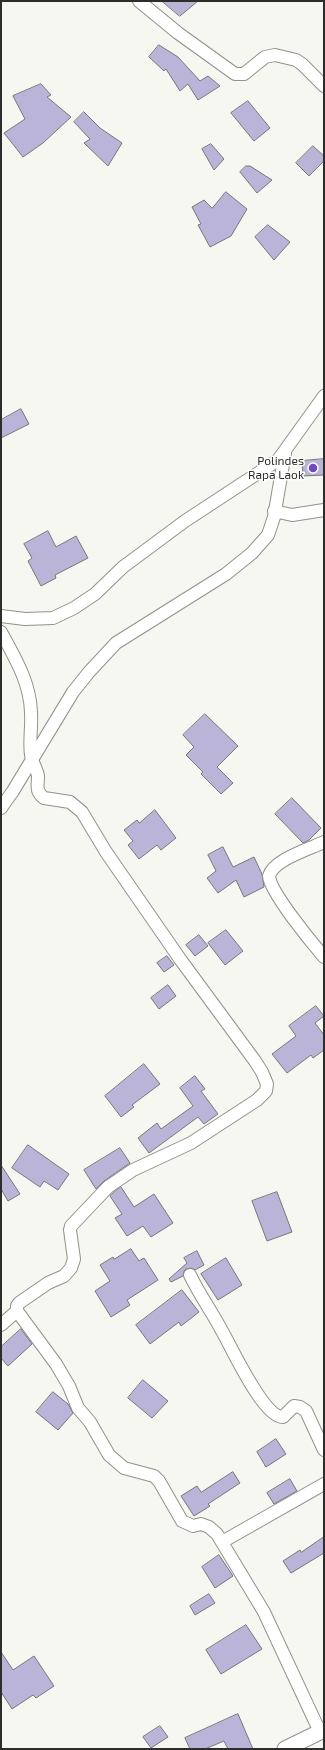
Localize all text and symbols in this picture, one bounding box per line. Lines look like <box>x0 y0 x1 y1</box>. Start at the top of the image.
place label: Polindes Rapa Laok <box>248 454 304 482</box>
marker: Polindes Rapa Laok <box>307 462 319 474</box>

